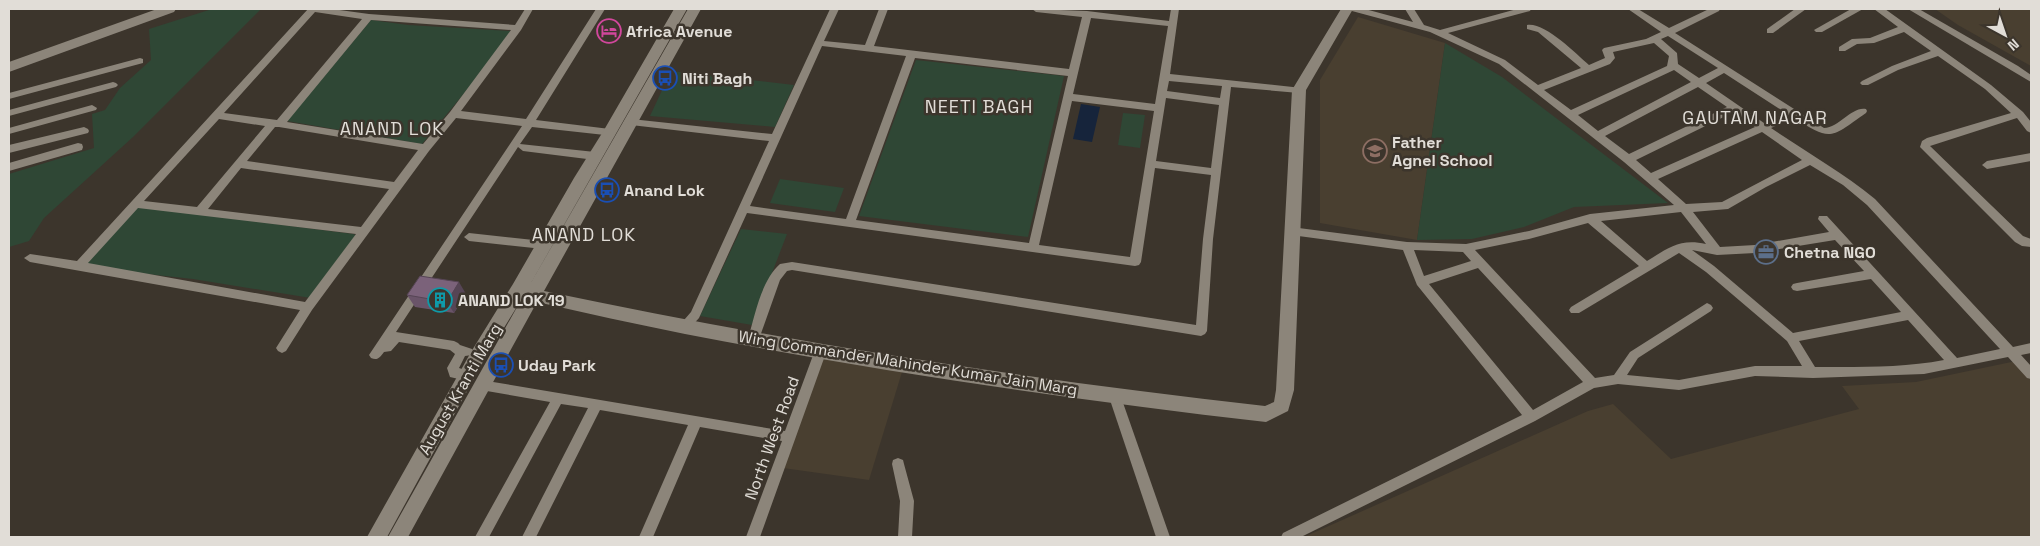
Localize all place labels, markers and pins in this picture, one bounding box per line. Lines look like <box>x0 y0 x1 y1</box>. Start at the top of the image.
hotel icon: Africa Avenue <box>596 18 622 44</box>
place label: Africa Avenue <box>626 21 732 42</box>
bus stop icon: Niti Bagh <box>652 65 678 91</box>
place label: Niti Bagh <box>682 68 752 89</box>
place label: Father Agnel School <box>1392 132 1493 171</box>
school or university icon: Father Agnel School <box>1362 138 1388 164</box>
bus stop icon: Anand Lok <box>594 177 620 203</box>
place label: Anand Lok <box>624 180 705 201</box>
office icon: Chetna NGO <box>1753 239 1779 265</box>
place label: Chetna NGO <box>1784 242 1876 263</box>
building icon: ANAND LOK 19 <box>427 287 453 313</box>
place label: ANAND LOK 19 <box>458 290 565 311</box>
bus stop icon: Uday Park <box>488 352 514 378</box>
place label: Uday Park <box>518 355 596 376</box>

